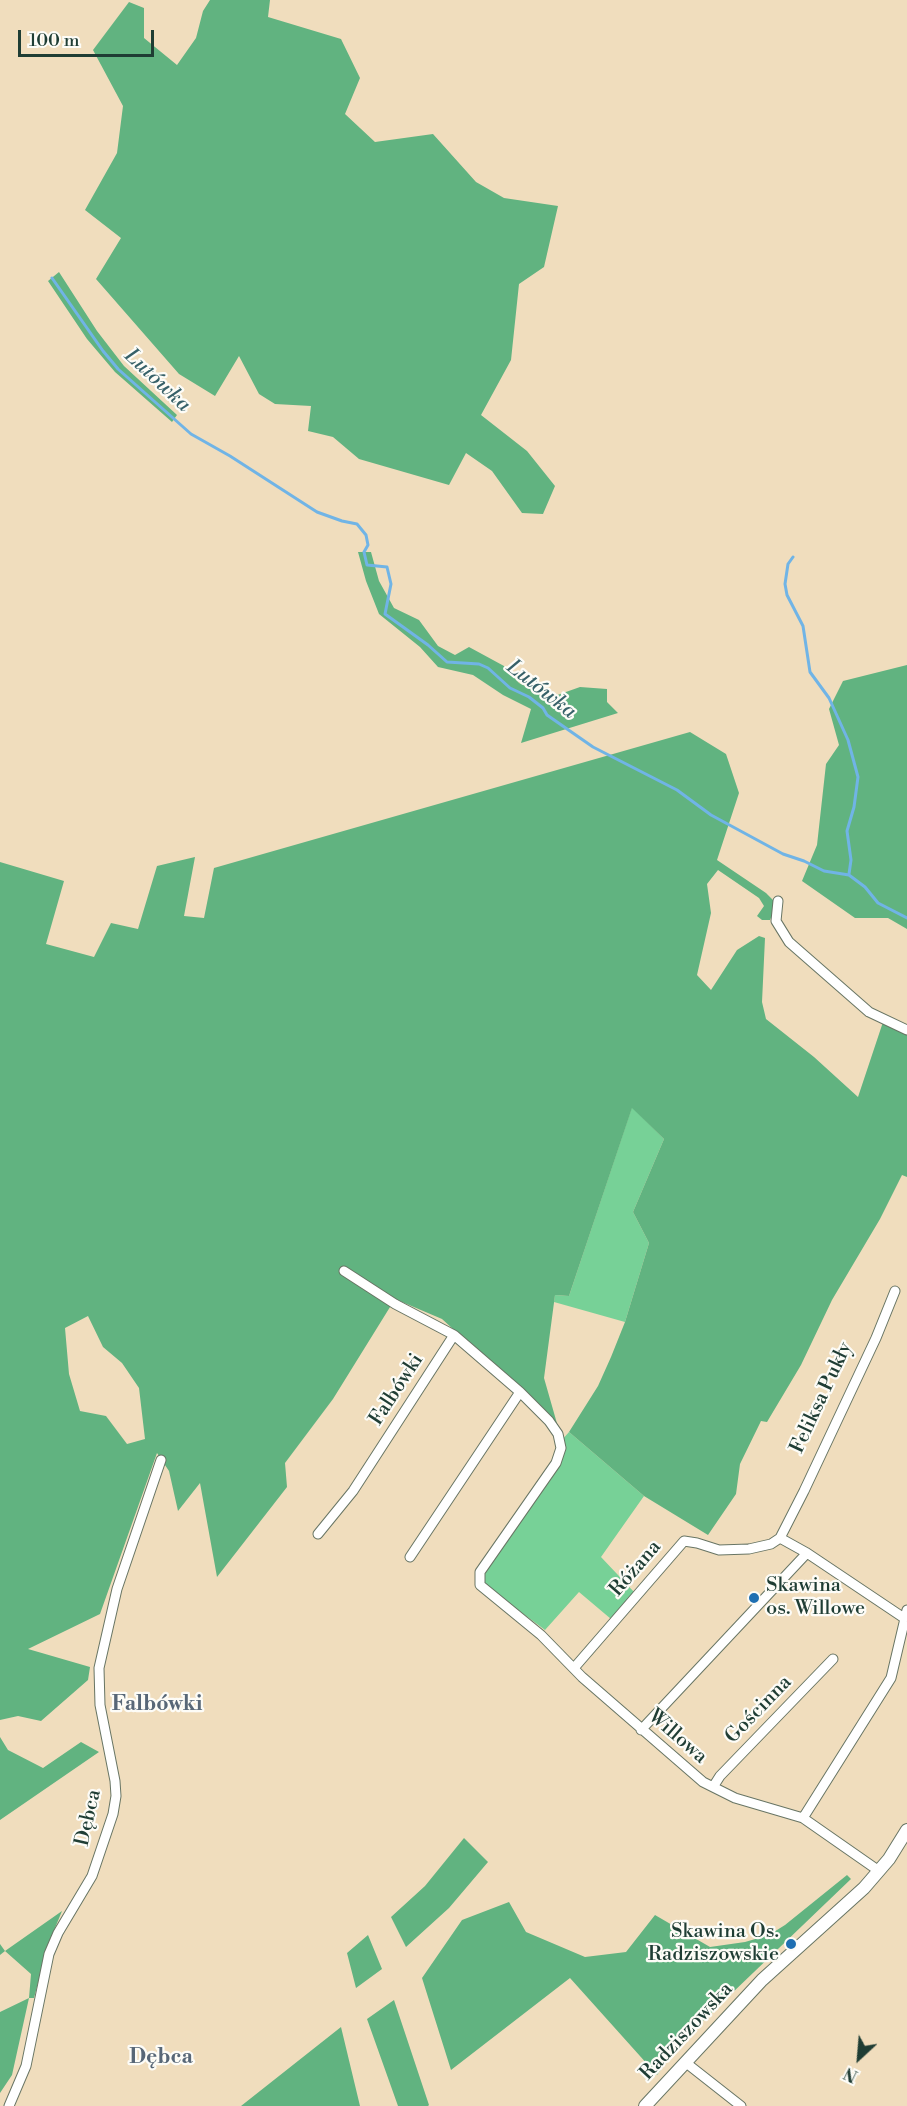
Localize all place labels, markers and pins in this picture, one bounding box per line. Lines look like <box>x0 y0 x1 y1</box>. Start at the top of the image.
place label: Skawina os. Willowe <box>766 1574 865 1621</box>
marker: Skawina os. Willowe <box>747 1591 761 1605</box>
place label: Skawina Os. Radziszowskie <box>648 1920 779 1967</box>
marker: Skawina Os. Radziszowskie <box>784 1937 798 1951</box>

